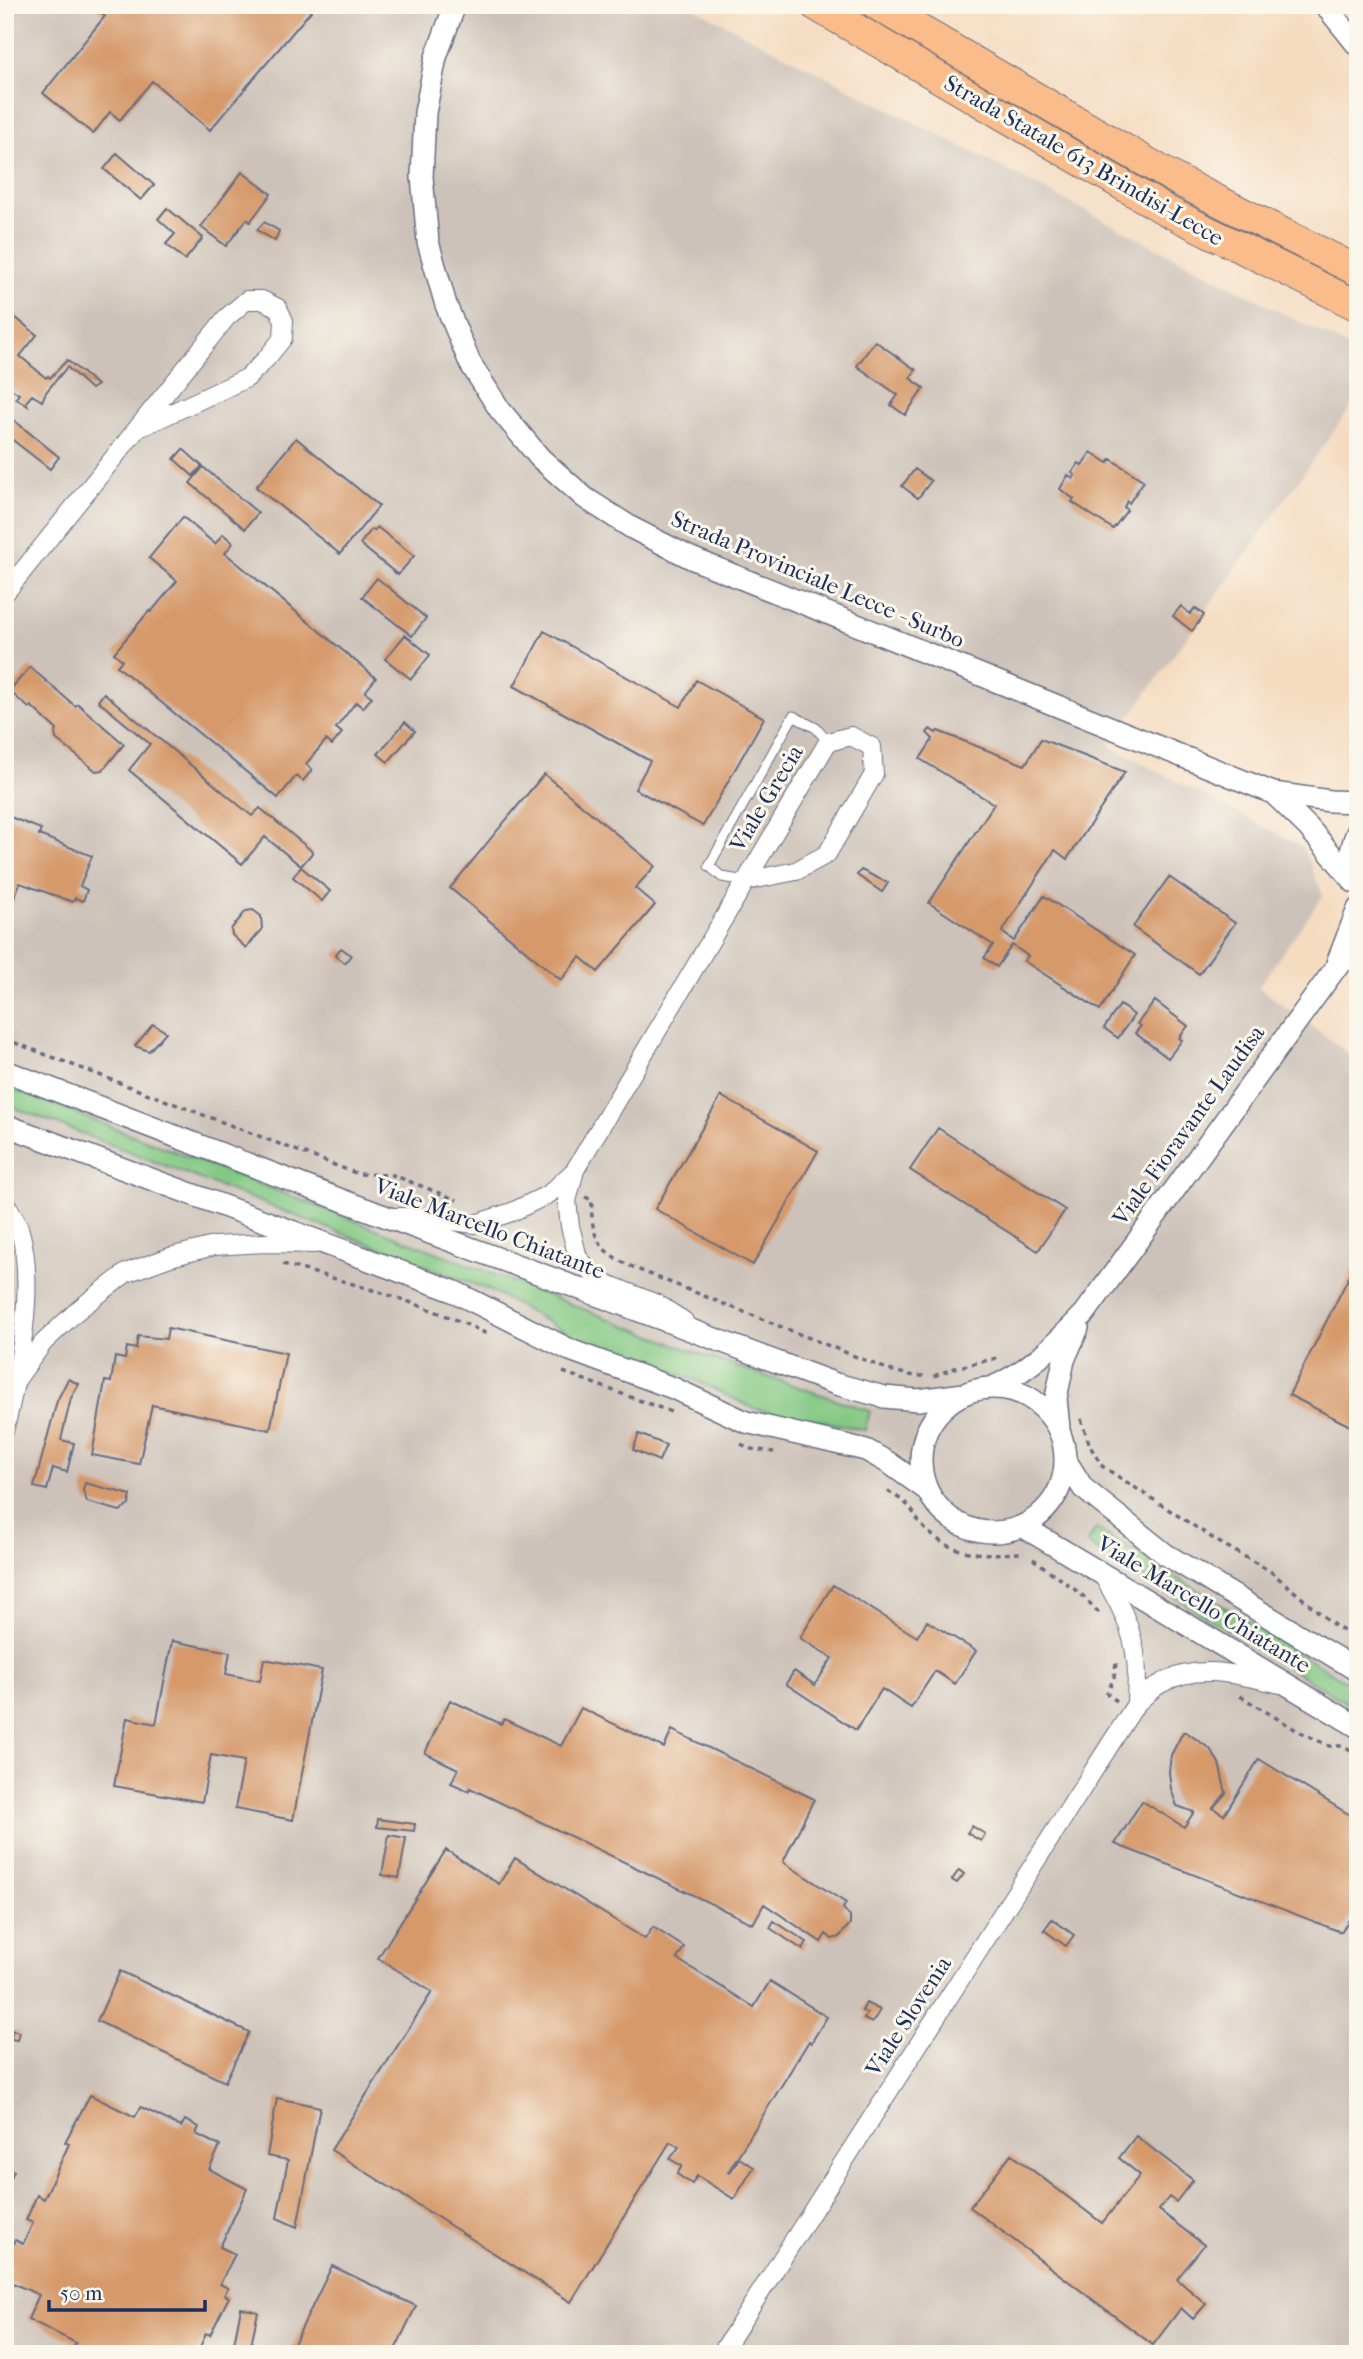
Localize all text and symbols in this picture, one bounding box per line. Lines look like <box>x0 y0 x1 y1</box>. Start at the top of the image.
street label: Strada Statale 613 Brindisi-Lecce <box>939 69 1228 252</box>
street label: Strada Provinciale Lecce - Surbo <box>667 505 969 654</box>
street label: Viale Grecia <box>724 740 809 857</box>
street label: Viale Fioravante Laudisa <box>1106 1020 1270 1231</box>
street label: Viale Marcello Chiatante <box>370 1172 609 1285</box>
street label: Viale Marcello Chiatante <box>1091 1529 1315 1679</box>
street label: Viale Slovenia <box>859 1951 957 2082</box>
scale bar <box>49 2268 205 2312</box>
text: 50 m <box>60 2281 103 2305</box>

